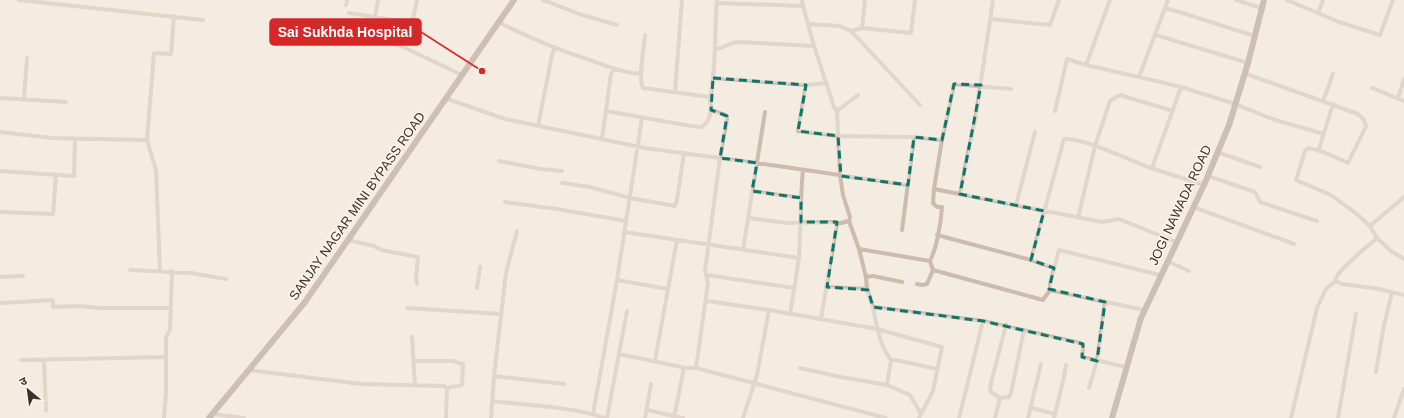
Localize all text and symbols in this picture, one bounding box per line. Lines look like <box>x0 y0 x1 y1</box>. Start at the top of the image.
callout: Sai Sukhda Hospital <box>270 19 421 45</box>
text: Sai Sukhda Hospital <box>278 24 412 40</box>
street label: SANJAY NAGAR MINI BYPASS ROAD <box>286 109 428 303</box>
street label: JOGI NAWADA ROAD <box>1146 143 1214 267</box>
north arrow <box>8 370 48 410</box>
text: उ <box>17 374 29 388</box>

